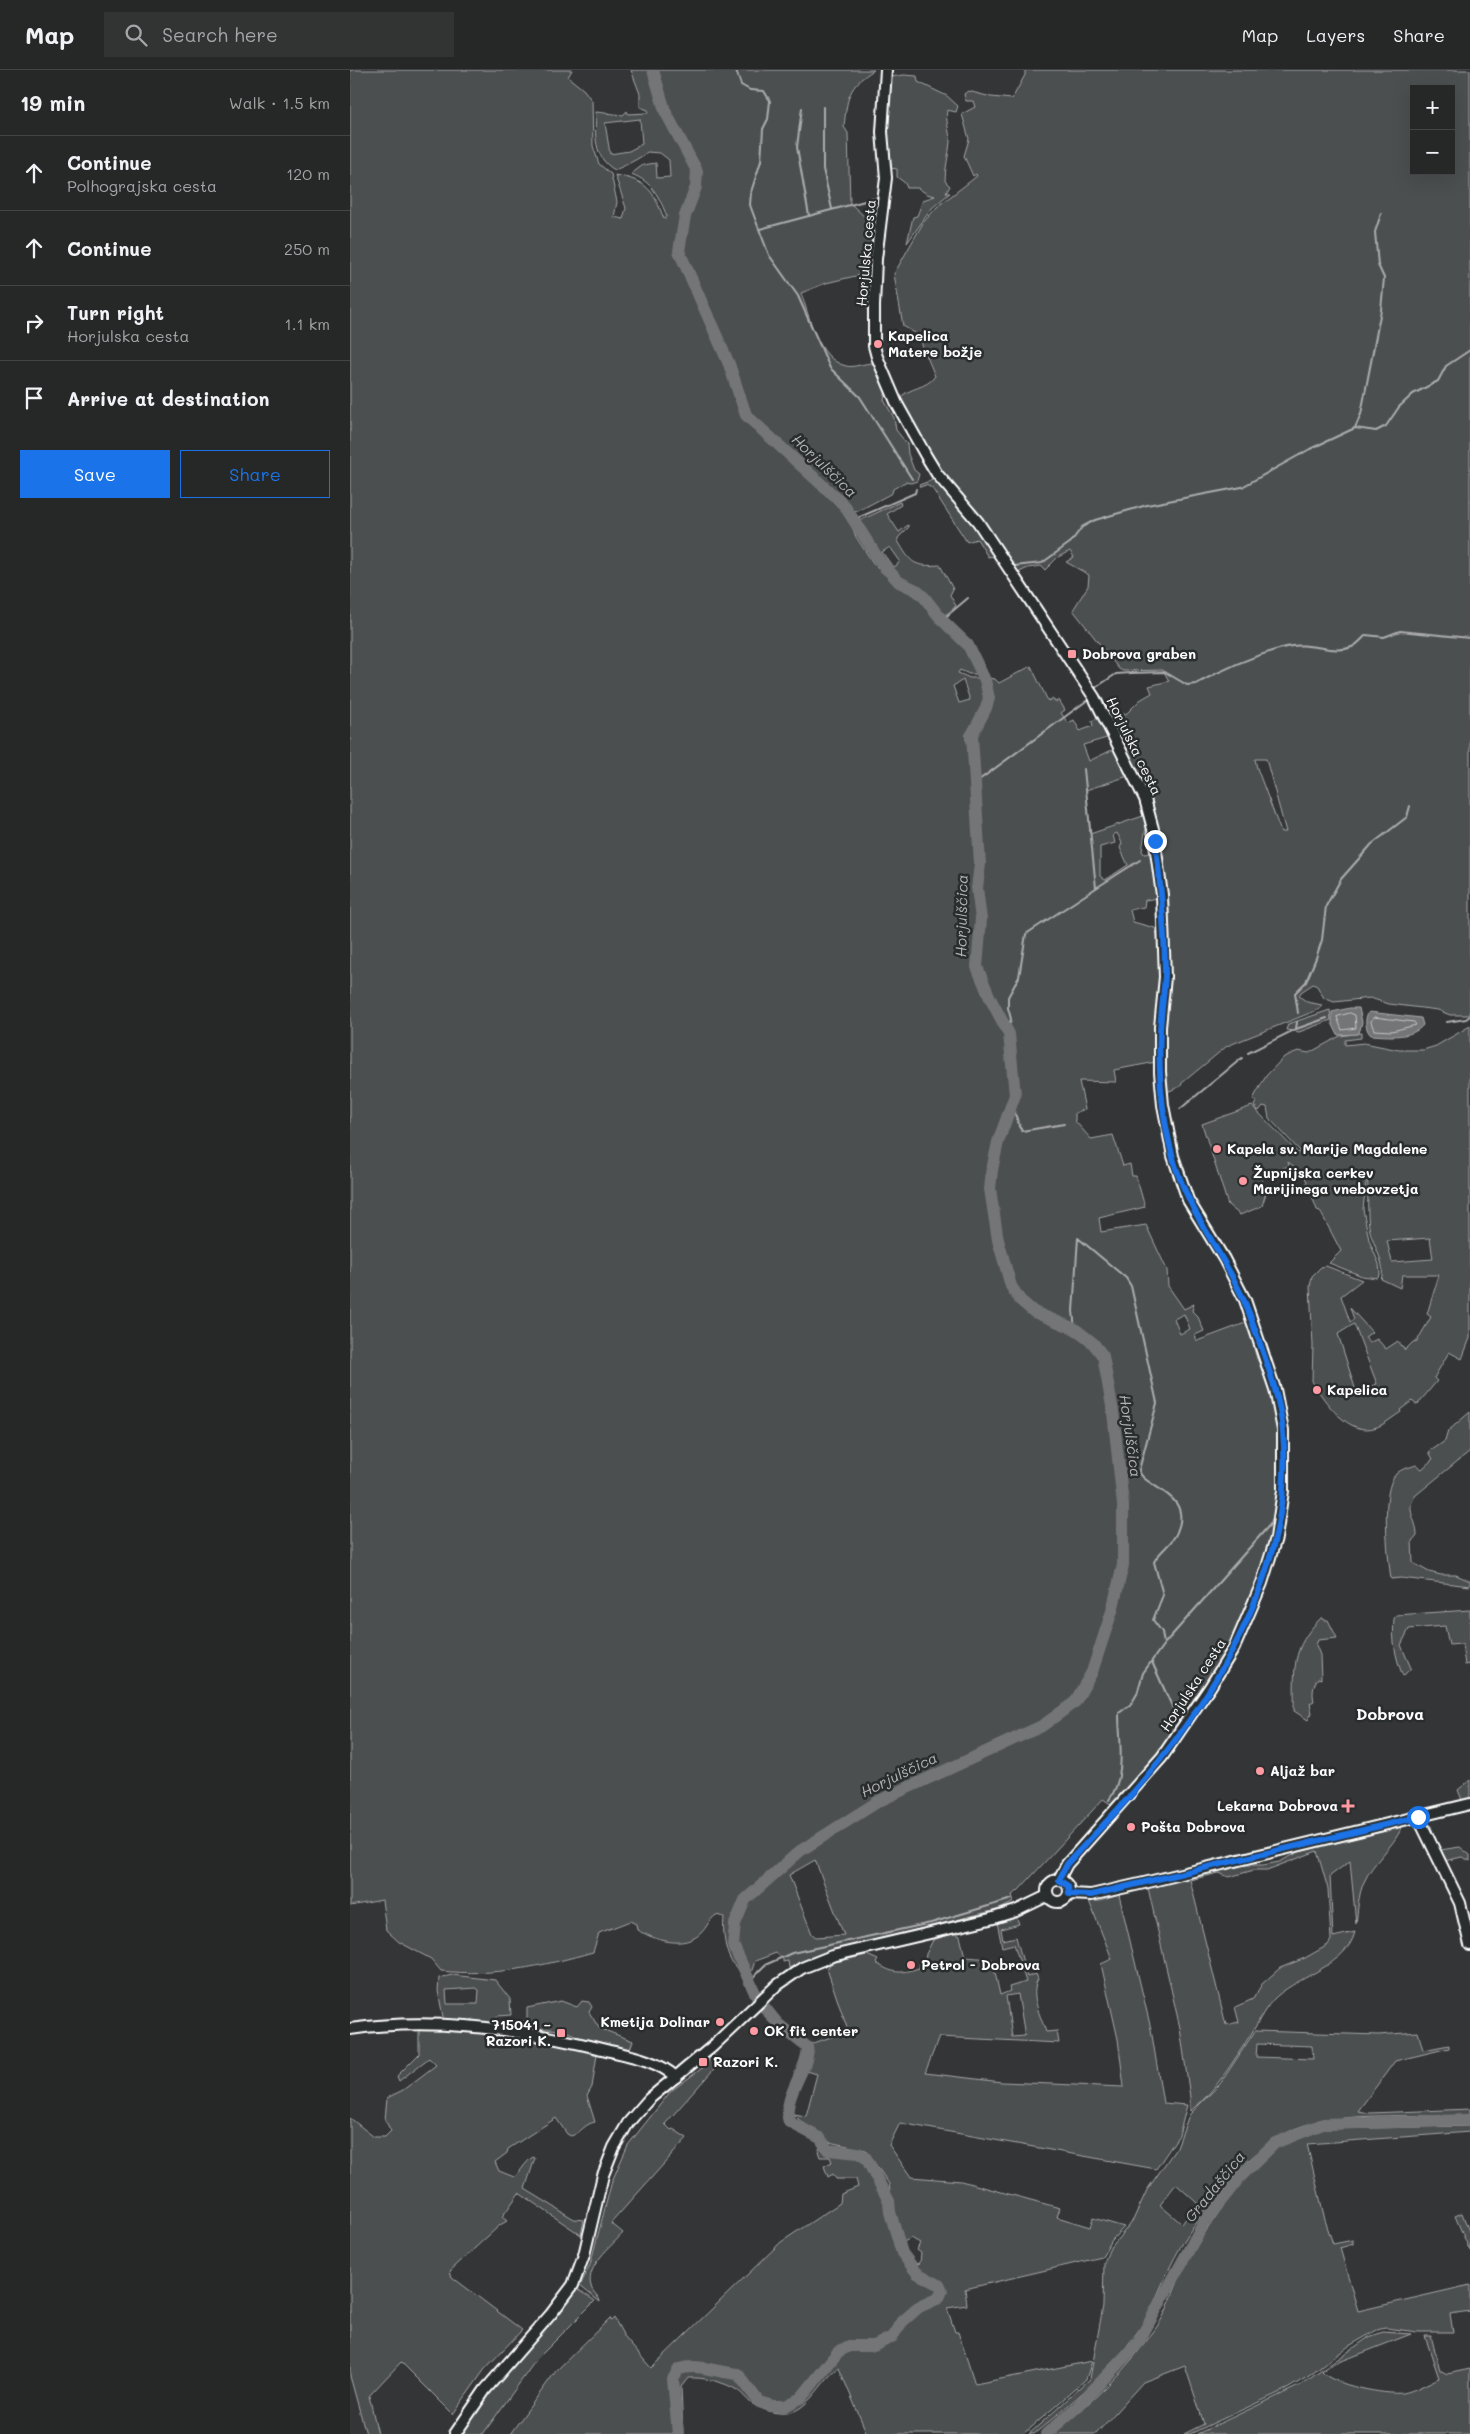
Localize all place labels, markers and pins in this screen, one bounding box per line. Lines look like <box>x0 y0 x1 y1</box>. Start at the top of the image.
place label: Kapelica Matere božje <box>888 326 982 361</box>
marker: Kapelica Matere božje <box>872 338 884 350</box>
place label: Dobrova graben <box>1082 644 1196 663</box>
marker: Dobrova graben <box>1066 648 1078 660</box>
place label: Kapela sv. Marije Magdalene <box>1227 1139 1427 1158</box>
marker: Kapela sv. Marije Magdalene <box>1211 1143 1223 1155</box>
place label: Župnijska cerkev Marijinega vnebovzetja <box>1253 1163 1419 1198</box>
marker: Župnijska cerkev Marijinega vnebovzetja <box>1237 1175 1249 1187</box>
place label: Kapelica <box>1327 1380 1388 1399</box>
marker: Kapelica <box>1311 1384 1323 1396</box>
place label: Aljaž bar <box>1270 1761 1335 1780</box>
marker: Aljaž bar <box>1254 1765 1266 1777</box>
place label: Lekarna Dobrova <box>1217 1796 1338 1815</box>
marker: Lekarna Dobrova <box>1342 1800 1354 1812</box>
place label: Pošta Dobrova <box>1141 1817 1246 1836</box>
marker: Pošta Dobrova <box>1125 1821 1137 1833</box>
place label: Petrol - Dobrova <box>921 1955 1041 1974</box>
marker: Petrol - Dobrova <box>905 1959 917 1971</box>
place label: Kmetija Dolinar <box>601 2012 710 2031</box>
place label: 715041 ~ Razori K. <box>486 2015 551 2050</box>
marker: Kmetija Dolinar <box>714 2016 726 2028</box>
place label: OK fit center <box>764 2021 858 2040</box>
marker: OK fit center <box>748 2025 760 2037</box>
marker: 715041 ~ Razori K. <box>555 2027 567 2039</box>
place label: Razori K. <box>713 2052 778 2071</box>
marker: Razori K. <box>697 2056 709 2068</box>

